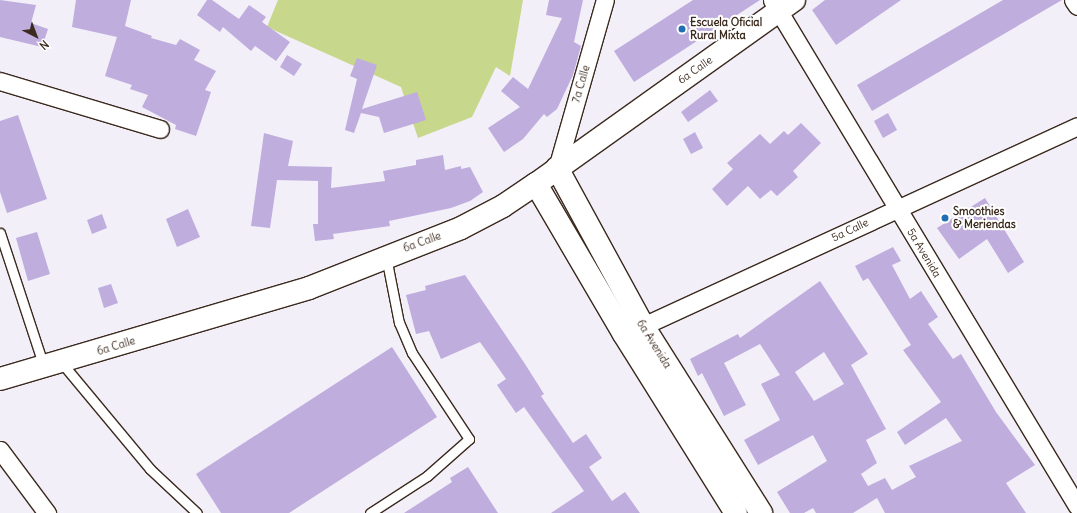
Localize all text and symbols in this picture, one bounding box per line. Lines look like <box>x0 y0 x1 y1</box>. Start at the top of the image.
north arrow <box>16 16 56 56</box>
place label: Escuela Oficial Rural Mixta <box>690 16 762 42</box>
marker: Escuela Oficial Rural Mixta <box>677 24 687 34</box>
text: N <box>37 37 52 53</box>
street label: 6a Calle <box>675 53 715 87</box>
street label: 7a Calle <box>569 64 593 104</box>
place label: Smoothies & Meriendas <box>953 205 1016 231</box>
marker: Smoothies & Meriendas <box>940 213 950 223</box>
street label: 5a Calle <box>829 216 871 244</box>
street label: 5a Avenida <box>904 226 944 280</box>
street label: 6a Calle <box>401 229 443 255</box>
street label: 6a Avenida <box>634 317 674 371</box>
street label: 6a Calle <box>95 334 137 358</box>

